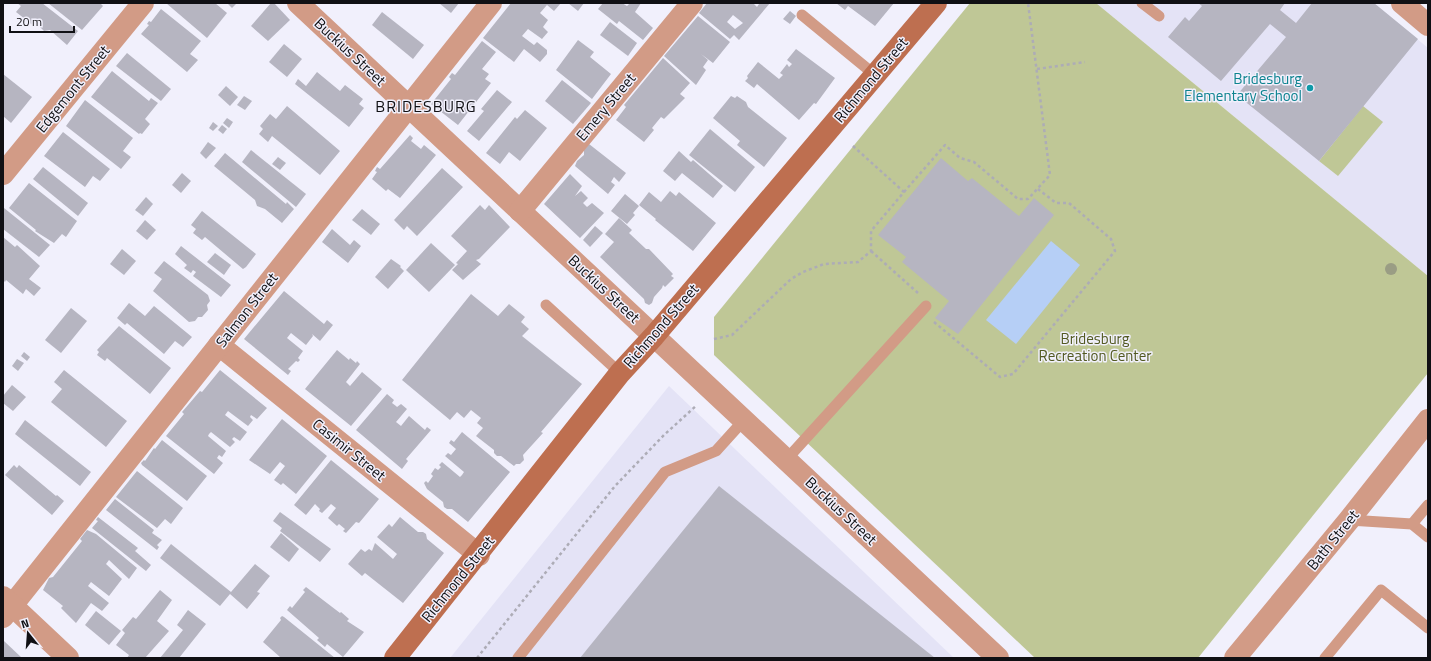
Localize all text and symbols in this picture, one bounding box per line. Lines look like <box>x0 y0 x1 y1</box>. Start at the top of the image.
scale bar <box>10 8 74 34</box>
text: 20 m <box>16 12 42 31</box>
street label: Buckius Street <box>309 12 392 92</box>
street label: Richmond Street <box>828 31 914 127</box>
street label: Edgemont Street <box>30 39 116 138</box>
street label: Emery Street <box>570 67 642 146</box>
place label: Bridesburg Elementary School <box>1184 67 1302 107</box>
marker: Bridesburg Elementary School <box>1305 83 1315 93</box>
district label: BRIDESBURG <box>375 94 477 118</box>
street label: Buckius Street <box>563 249 646 329</box>
street label: Salmon Street <box>210 267 284 352</box>
street label: Richmond Street <box>617 278 704 373</box>
park label: Bridesburg Recreation Center <box>1039 327 1151 367</box>
street label: Casimir Street <box>308 413 392 487</box>
street label: Buckius Street <box>800 471 883 551</box>
street label: Bath Street <box>1301 504 1365 575</box>
street label: Richmond Street <box>415 530 500 627</box>
north arrow <box>8 613 48 653</box>
text: N <box>19 615 31 632</box>

